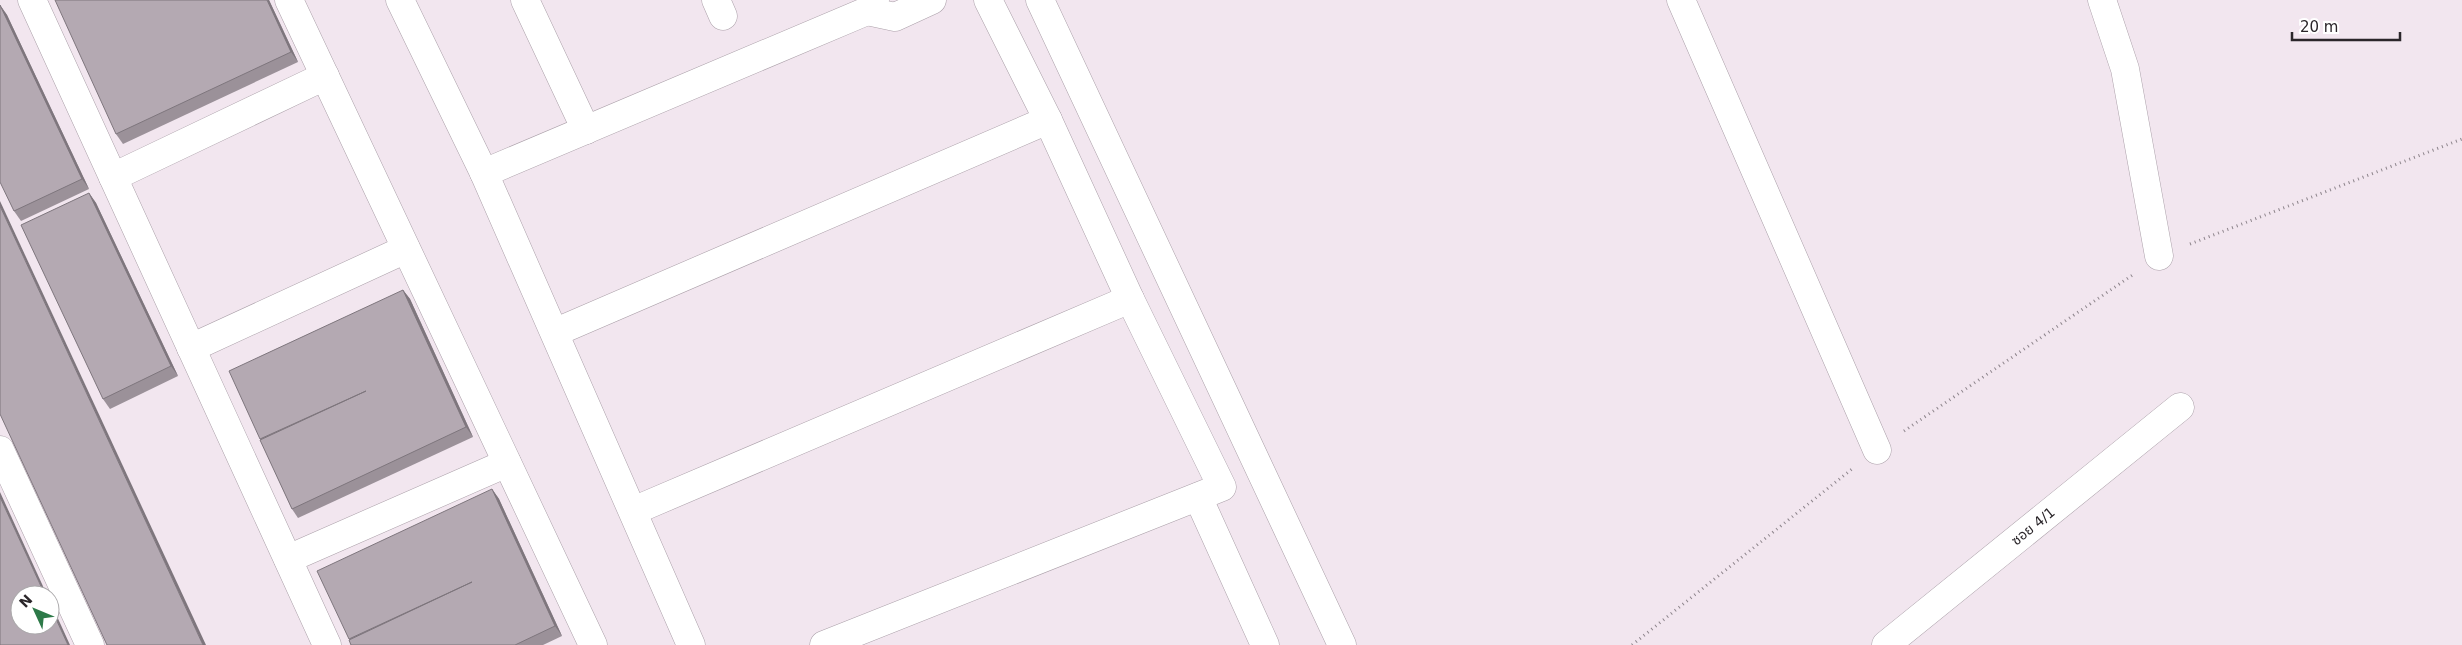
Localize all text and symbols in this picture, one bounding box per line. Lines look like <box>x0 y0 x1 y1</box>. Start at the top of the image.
scale bar <box>2292 10 2400 42</box>
text: 20 m <box>2300 18 2338 36</box>
street label: ซอย 4/1 <box>2008 504 2058 548</box>
north arrow <box>10 585 60 635</box>
text: N <box>16 591 35 611</box>

